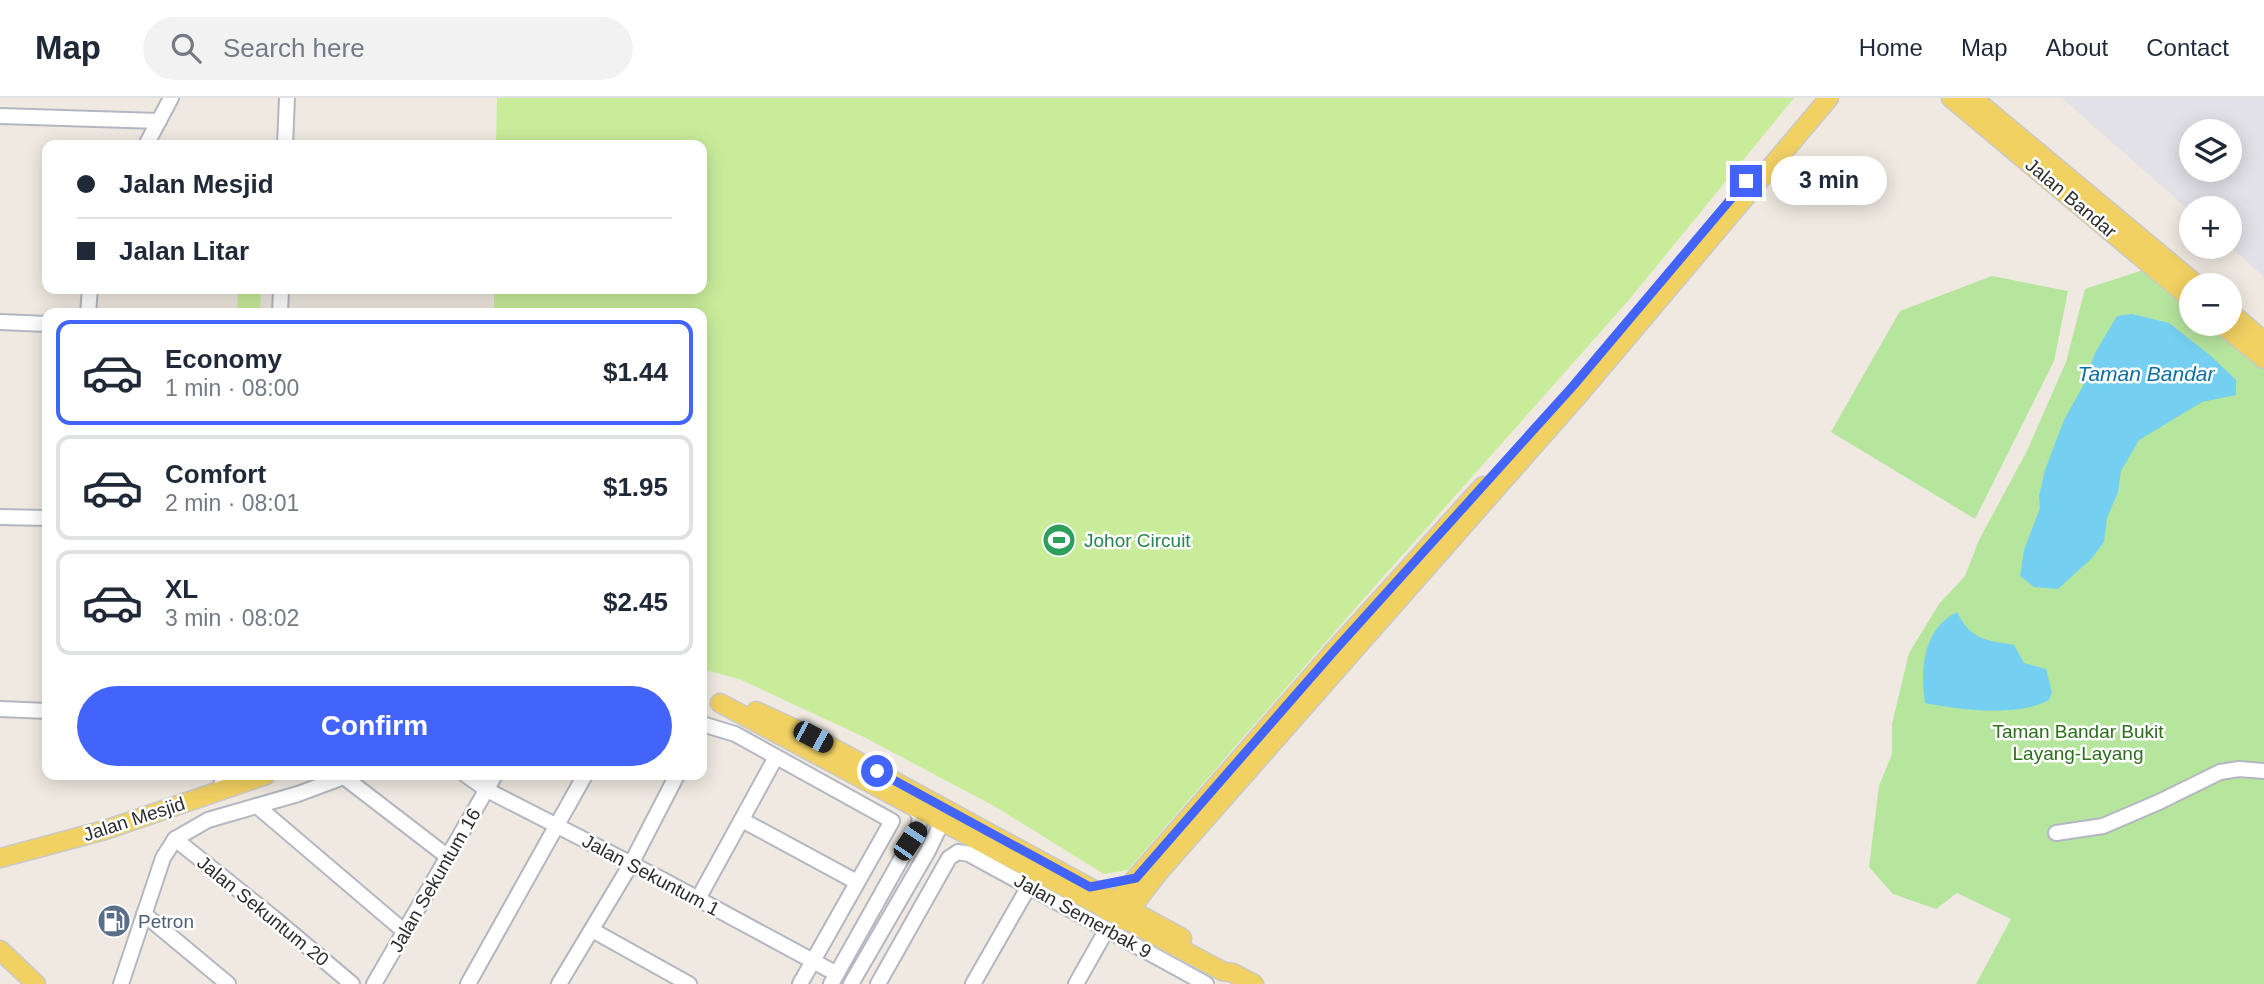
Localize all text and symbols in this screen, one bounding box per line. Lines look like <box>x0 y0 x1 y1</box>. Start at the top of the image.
search box <box>143 17 633 80</box>
text: Map <box>35 29 101 66</box>
icon: search <box>167 29 205 67</box>
text: Search here <box>223 33 365 63</box>
text: Home <box>1859 34 1923 61</box>
text: Map <box>1961 34 2008 61</box>
text: About <box>2046 34 2108 61</box>
text: Contact <box>2146 34 2229 61</box>
map controls <box>2179 119 2242 336</box>
button: layers <box>2179 119 2242 182</box>
street label: Jalan Bandar <box>2021 154 2121 242</box>
callout: 3 min <box>1770 156 1886 206</box>
route end <box>1730 165 1762 197</box>
text: 3 min <box>1799 167 1859 193</box>
text: Jalan Mesjid <box>119 169 274 199</box>
button: + <box>2179 196 2242 259</box>
text: Jalan Litar <box>119 236 249 266</box>
button: − <box>2179 273 2242 336</box>
icon: car <box>81 341 144 404</box>
text: Economy <box>165 344 282 374</box>
text: $1.44 <box>603 357 668 387</box>
water label: Taman Bandar <box>2078 362 2215 385</box>
text: 1 min · 08:00 <box>165 375 299 401</box>
icon: car <box>81 456 144 519</box>
text: Comfort <box>165 459 266 489</box>
text: $1.95 <box>603 472 668 502</box>
text: 2 min · 08:01 <box>165 490 299 516</box>
sports icon: Johor Circuit <box>1040 521 1078 559</box>
place label: Johor Circuit <box>1084 530 1191 551</box>
icon: car <box>81 571 144 634</box>
text: XL <box>165 574 198 604</box>
text: $2.45 <box>603 587 668 617</box>
text: 3 min · 08:02 <box>165 605 299 631</box>
button: Confirm <box>77 686 672 766</box>
car <box>790 718 837 756</box>
park label: Taman Bandar Bukit Layang-Layang <box>1992 721 2164 764</box>
route start <box>861 755 893 787</box>
street label: Jalan Mesjid <box>81 793 187 845</box>
street label: Jalan Sekuntum 16 <box>385 804 485 956</box>
car <box>890 818 931 864</box>
street label: Jalan Sekuntum 1 <box>579 830 723 920</box>
street label: Jalan Sekuntum 20 <box>193 852 333 970</box>
street label: Jalan Semerbak 9 <box>1011 870 1155 962</box>
fuel station icon: Petron <box>95 902 133 940</box>
place label: Petron <box>138 911 194 932</box>

